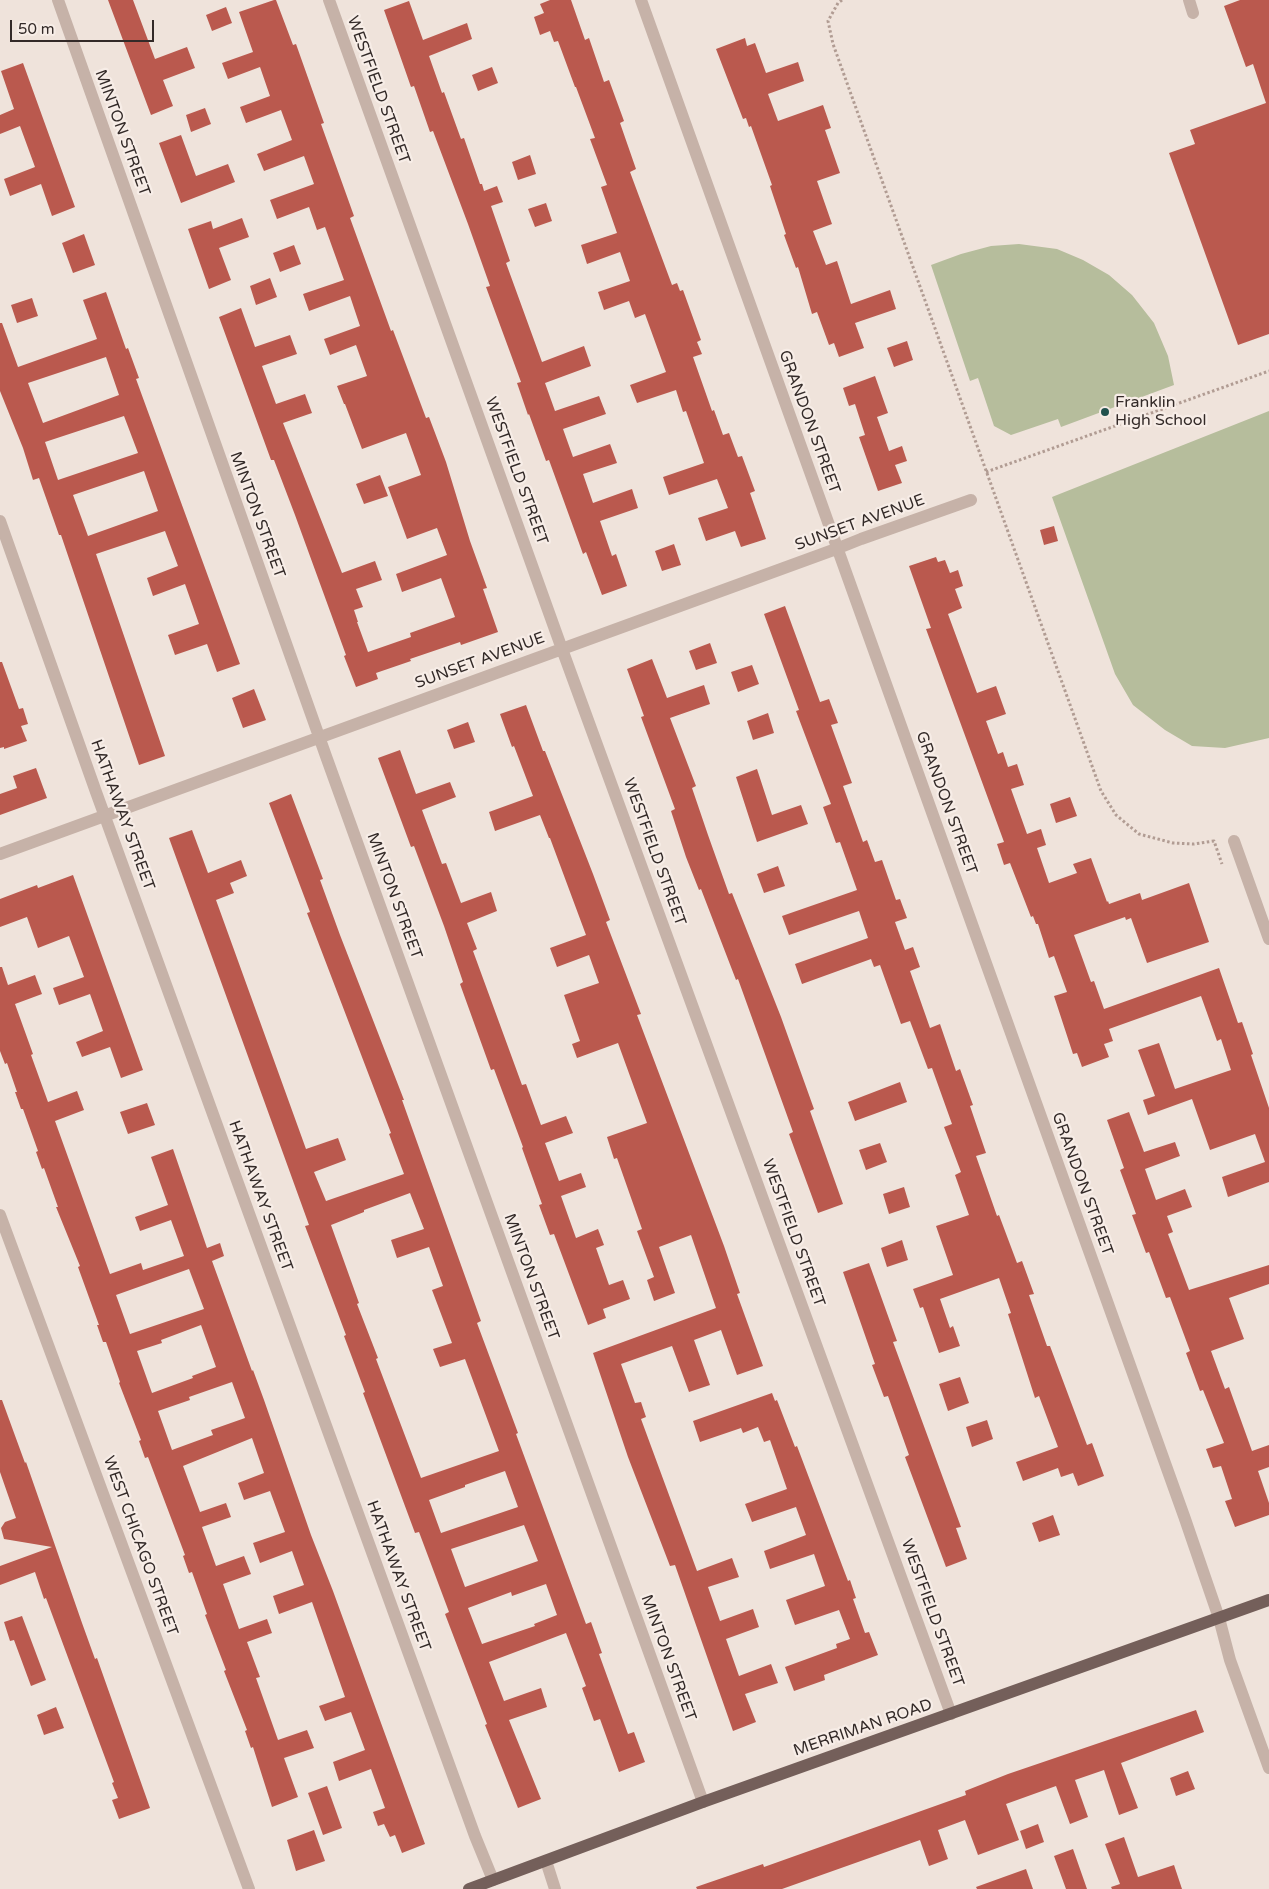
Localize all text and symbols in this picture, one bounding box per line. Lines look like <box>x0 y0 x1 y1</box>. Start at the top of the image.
scale bar <box>12 10 156 42</box>
street label: WESTFIELD STREET <box>342 13 414 167</box>
text: 50 m <box>18 20 55 38</box>
street label: MINTON STREET <box>90 67 154 199</box>
street label: GRANDON STREET <box>774 348 844 496</box>
place label: Franklin High School <box>1115 393 1206 431</box>
street label: WESTFIELD STREET <box>480 394 552 548</box>
marker: Franklin High School <box>1099 406 1111 418</box>
street label: MINTON STREET <box>225 449 289 581</box>
street label: SUNSET AVENUE <box>793 491 927 555</box>
street label: SUNSET AVENUE <box>413 629 547 693</box>
street label: GRANDON STREET <box>911 729 981 877</box>
street label: HATHAWAY STREET <box>86 737 158 893</box>
street label: WESTFIELD STREET <box>618 775 690 929</box>
street label: MINTON STREET <box>362 830 426 962</box>
street label: GRANDON STREET <box>1047 1110 1117 1258</box>
street label: HATHAWAY STREET <box>224 1118 296 1274</box>
street label: WESTFIELD STREET <box>757 1156 829 1310</box>
street label: MINTON STREET <box>499 1211 563 1343</box>
street label: WEST CHICAGO STREET <box>98 1453 182 1639</box>
street label: HATHAWAY STREET <box>362 1498 434 1654</box>
street label: WESTFIELD STREET <box>896 1536 968 1690</box>
street label: MINTON STREET <box>636 1592 700 1724</box>
street label: MERRIMAN ROAD <box>791 1695 935 1761</box>

